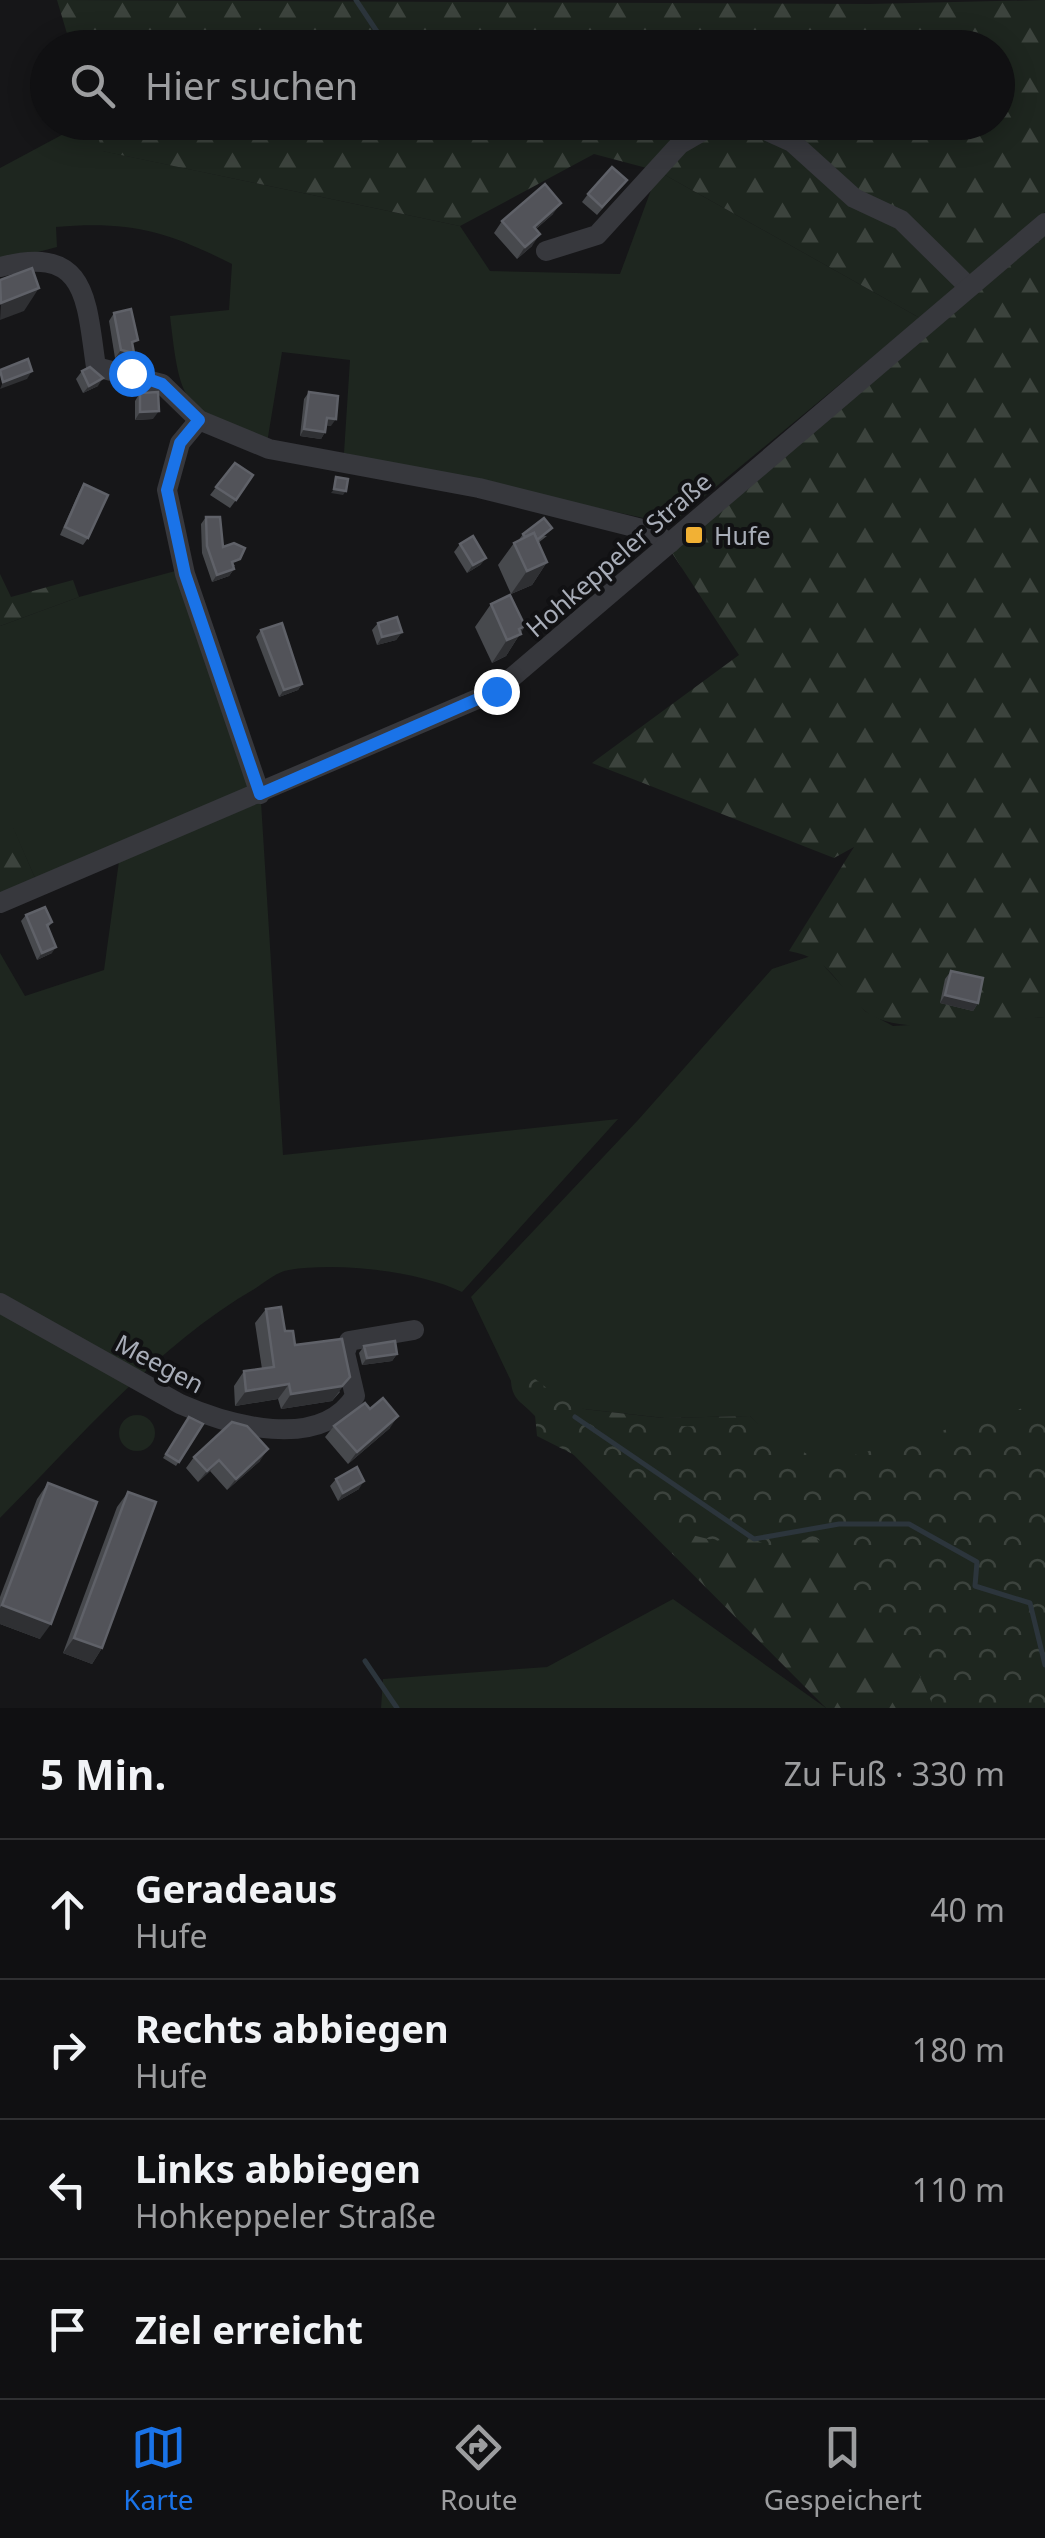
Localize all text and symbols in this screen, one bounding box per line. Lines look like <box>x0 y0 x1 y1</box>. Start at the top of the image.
search box <box>30 30 1015 140</box>
icon: search <box>65 58 120 113</box>
text: Hier suchen <box>145 59 358 111</box>
route start <box>109 351 155 397</box>
street label: Hohkeppeler Straße <box>518 464 718 644</box>
place label: Hufe <box>714 518 771 552</box>
marker: Hufe <box>683 524 705 546</box>
route end <box>474 669 520 715</box>
street label: Meegen <box>110 1325 210 1401</box>
text: 5 Min. <box>40 1745 166 1802</box>
text: Zu Fuß · 330 m <box>784 1752 1005 1795</box>
text: Geradeaus <box>135 1862 337 1914</box>
icon: ahead <box>40 1882 95 1937</box>
text: 40 m <box>930 1888 1005 1931</box>
text: Hufe <box>135 1914 208 1957</box>
text: Rechts abbiegen <box>135 2002 449 2054</box>
icon: right <box>40 2022 95 2077</box>
text: 180 m <box>912 2028 1005 2071</box>
text: Hufe <box>135 2054 208 2097</box>
text: Links abbiegen <box>135 2142 421 2194</box>
icon: left <box>40 2162 95 2217</box>
text: 110 m <box>912 2168 1005 2211</box>
text: Hohkeppeler Straße <box>135 2194 436 2237</box>
icon: arrive <box>40 2302 95 2357</box>
text: Ziel erreicht <box>135 2303 363 2355</box>
tab: Karte <box>123 2420 194 2518</box>
tab: Route <box>440 2420 518 2518</box>
tab: Gespeichert <box>764 2420 922 2518</box>

